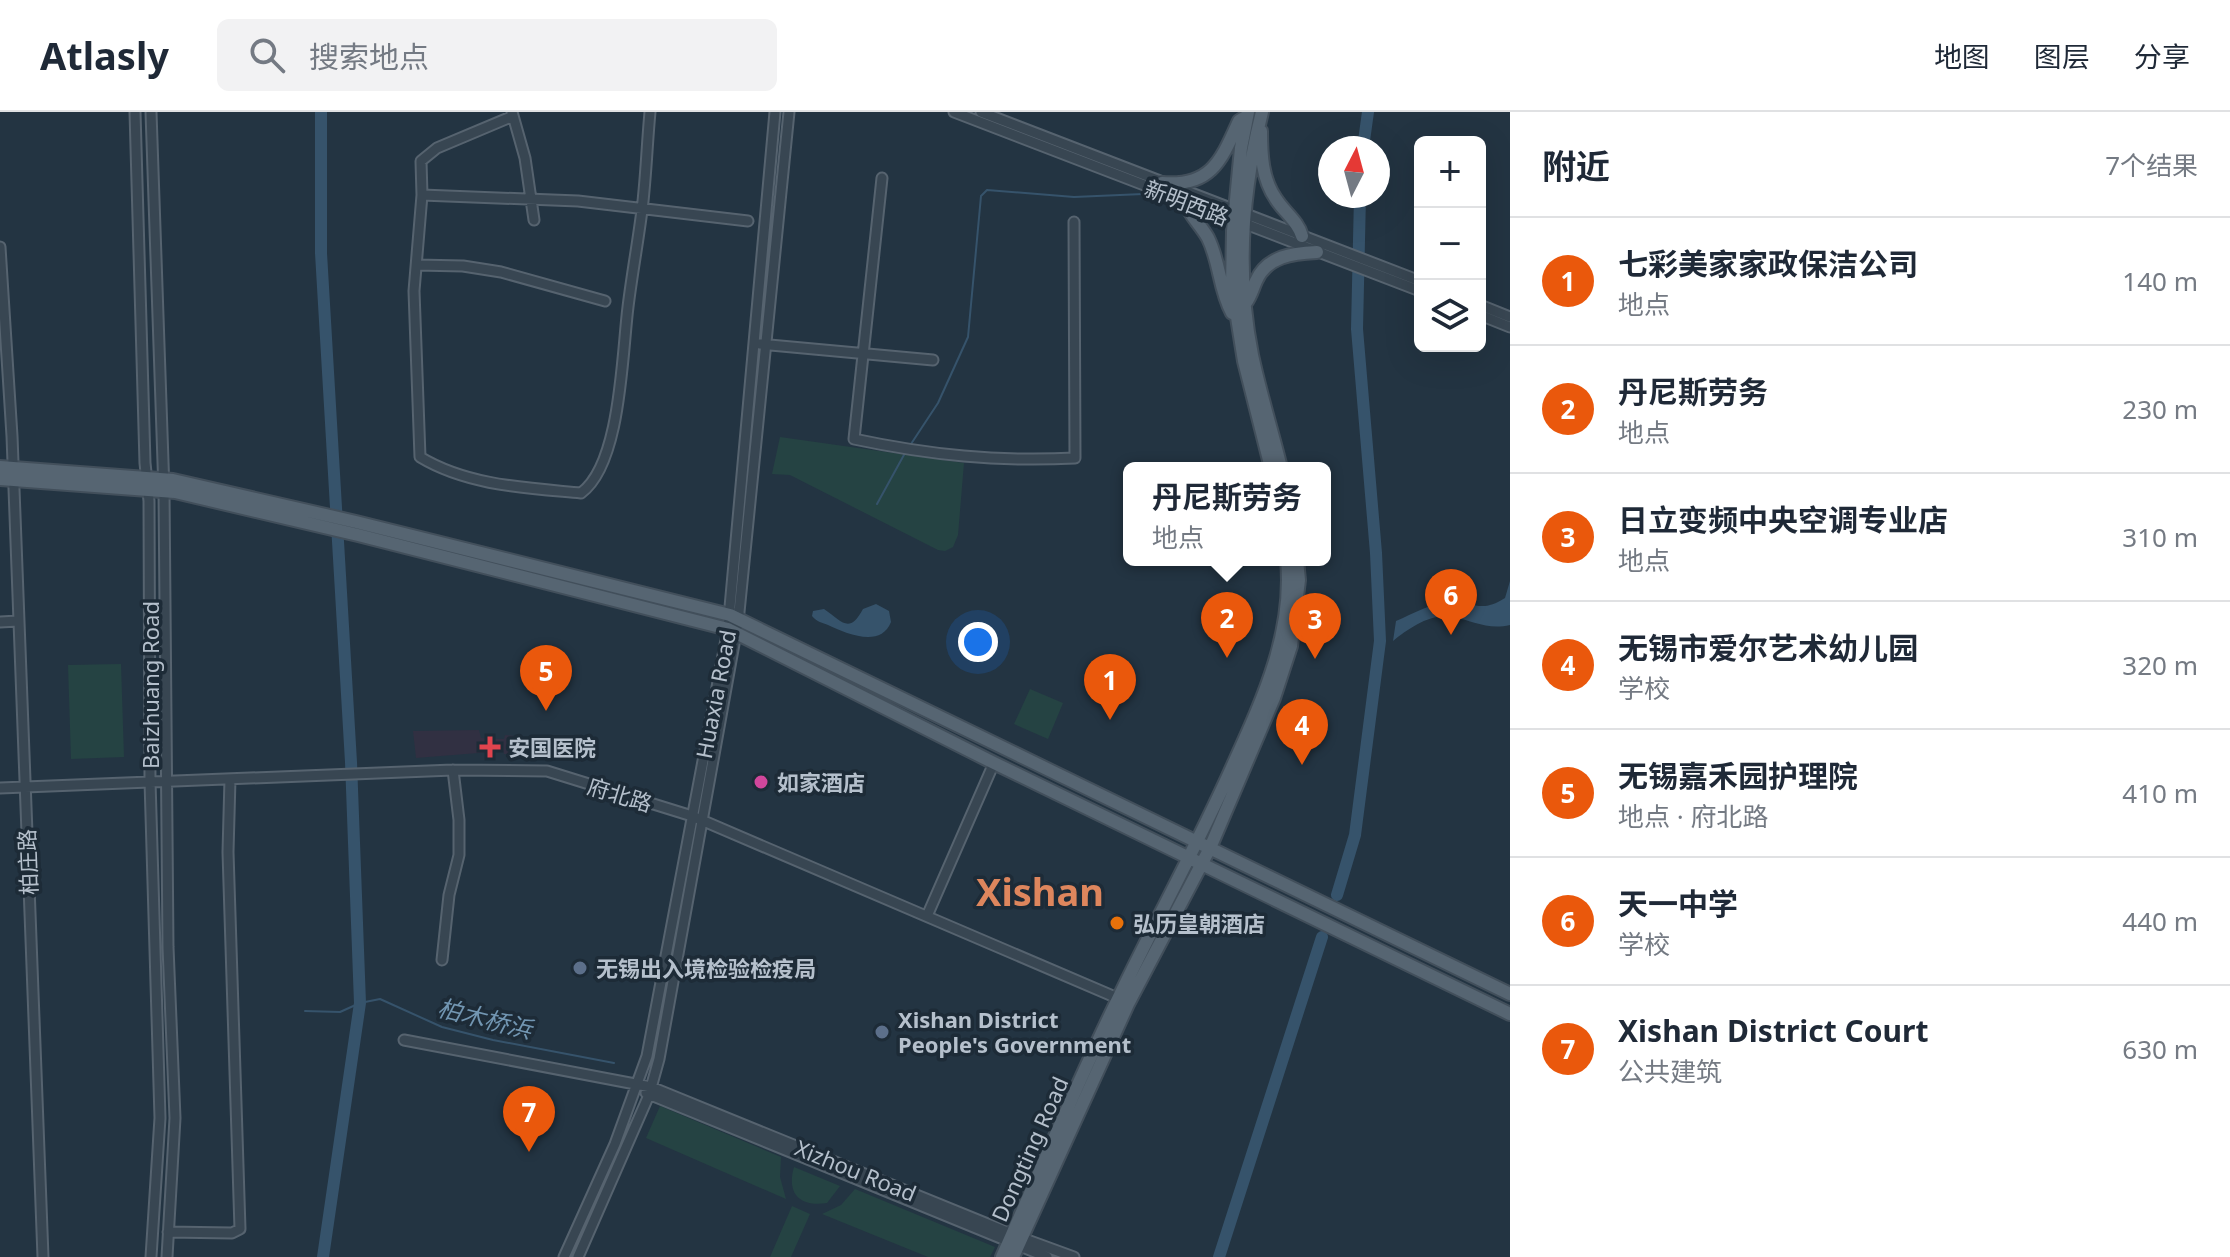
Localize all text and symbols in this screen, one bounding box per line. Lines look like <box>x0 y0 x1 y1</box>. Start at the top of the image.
search box <box>217 19 777 91</box>
text: Atlasly <box>40 29 169 81</box>
icon: search <box>245 33 289 77</box>
text: 搜索地点 <box>309 36 429 77</box>
text: 地图 <box>1934 37 1990 75</box>
text: 图层 <box>2034 37 2090 75</box>
text: 分享 <box>2134 37 2190 75</box>
north arrow <box>1318 136 1390 208</box>
map controls <box>1414 136 1486 352</box>
button: + <box>1414 136 1486 208</box>
text: 附近 <box>1542 143 1610 189</box>
text: 7个结果 <box>2105 147 2198 183</box>
street label: 新明西路 <box>1141 172 1233 232</box>
button: − <box>1414 208 1486 280</box>
text: 七彩美家家政保洁公司 <box>1618 243 1918 284</box>
text: 1 <box>1561 263 1575 299</box>
text: 140 m <box>2122 263 2198 299</box>
button: layers <box>1414 280 1486 352</box>
text: 地点 <box>1618 286 1670 322</box>
text: 丹尼斯劳务 <box>1618 371 1768 412</box>
text: 2 <box>1561 391 1575 427</box>
text: 230 m <box>2122 391 2198 427</box>
text: 地点 <box>1618 414 1670 450</box>
popup <box>1123 462 1331 566</box>
text: 丹尼斯劳务 <box>1152 476 1302 517</box>
text: 日立变频中央空调专业店 <box>1618 499 1948 540</box>
text: 地点 <box>1152 519 1204 555</box>
text: 3 <box>1561 519 1575 555</box>
text: 310 m <box>2122 519 2198 555</box>
text: 地点 <box>1618 542 1670 578</box>
pin: 6 <box>1425 569 1477 635</box>
pin: 2 <box>1201 592 1253 658</box>
pin: 3 <box>1289 593 1341 659</box>
street label: Baizhuang Road <box>135 601 165 769</box>
your location <box>958 622 998 662</box>
street label: Huaxia Road <box>688 627 742 761</box>
text: 无锡市爱尔艺术幼儿园 <box>1618 627 1918 668</box>
pin: 5 <box>520 645 572 711</box>
text: 4 <box>1561 647 1575 683</box>
text: 320 m <box>2122 647 2198 683</box>
pin: 1 <box>1084 654 1136 720</box>
text: 学校 <box>1618 670 1670 706</box>
pin: 4 <box>1276 699 1328 765</box>
place label: 安国医院 <box>508 732 596 762</box>
marker: 安国医院 <box>479 736 501 758</box>
text: 无锡嘉禾园护理院 <box>1618 755 1858 796</box>
place label: 如家酒店 <box>777 767 865 797</box>
street label: 府北路 <box>584 770 656 818</box>
marker: 如家酒店 <box>752 773 770 791</box>
text: 5 <box>1561 775 1575 811</box>
text: 410 m <box>2122 775 2198 811</box>
text: 地点 · 府北路 <box>1618 798 1769 834</box>
street label: 柏庄路 <box>11 828 43 896</box>
district label: Xishan <box>976 865 1104 917</box>
text: 天一中学 <box>1618 883 1738 924</box>
text: 6 <box>1561 903 1575 939</box>
text: 440 m <box>2122 903 2198 939</box>
place label: 弘历皇朝酒店 <box>1133 908 1265 938</box>
marker: 弘历皇朝酒店 <box>1108 914 1126 932</box>
text: 学校 <box>1618 926 1670 962</box>
place label: 无锡出入境检验检疫局 <box>596 953 816 983</box>
marker: 无锡出入境检验检疫局 <box>571 959 589 977</box>
water label: 柏木桥浜 <box>434 990 538 1046</box>
place label: Xishan District People's Government <box>898 1004 1131 1059</box>
text: Xishan District Court <box>1618 1010 1929 1051</box>
marker: Xishan District People's Government <box>873 1023 891 1041</box>
text: 7 <box>1561 1031 1575 1067</box>
text: 630 m <box>2122 1031 2198 1067</box>
text: 公共建筑 <box>1618 1053 1722 1089</box>
street label: Dongting Road <box>984 1072 1074 1226</box>
pin: 7 <box>503 1086 555 1152</box>
street label: Xizhou Road <box>791 1132 921 1208</box>

